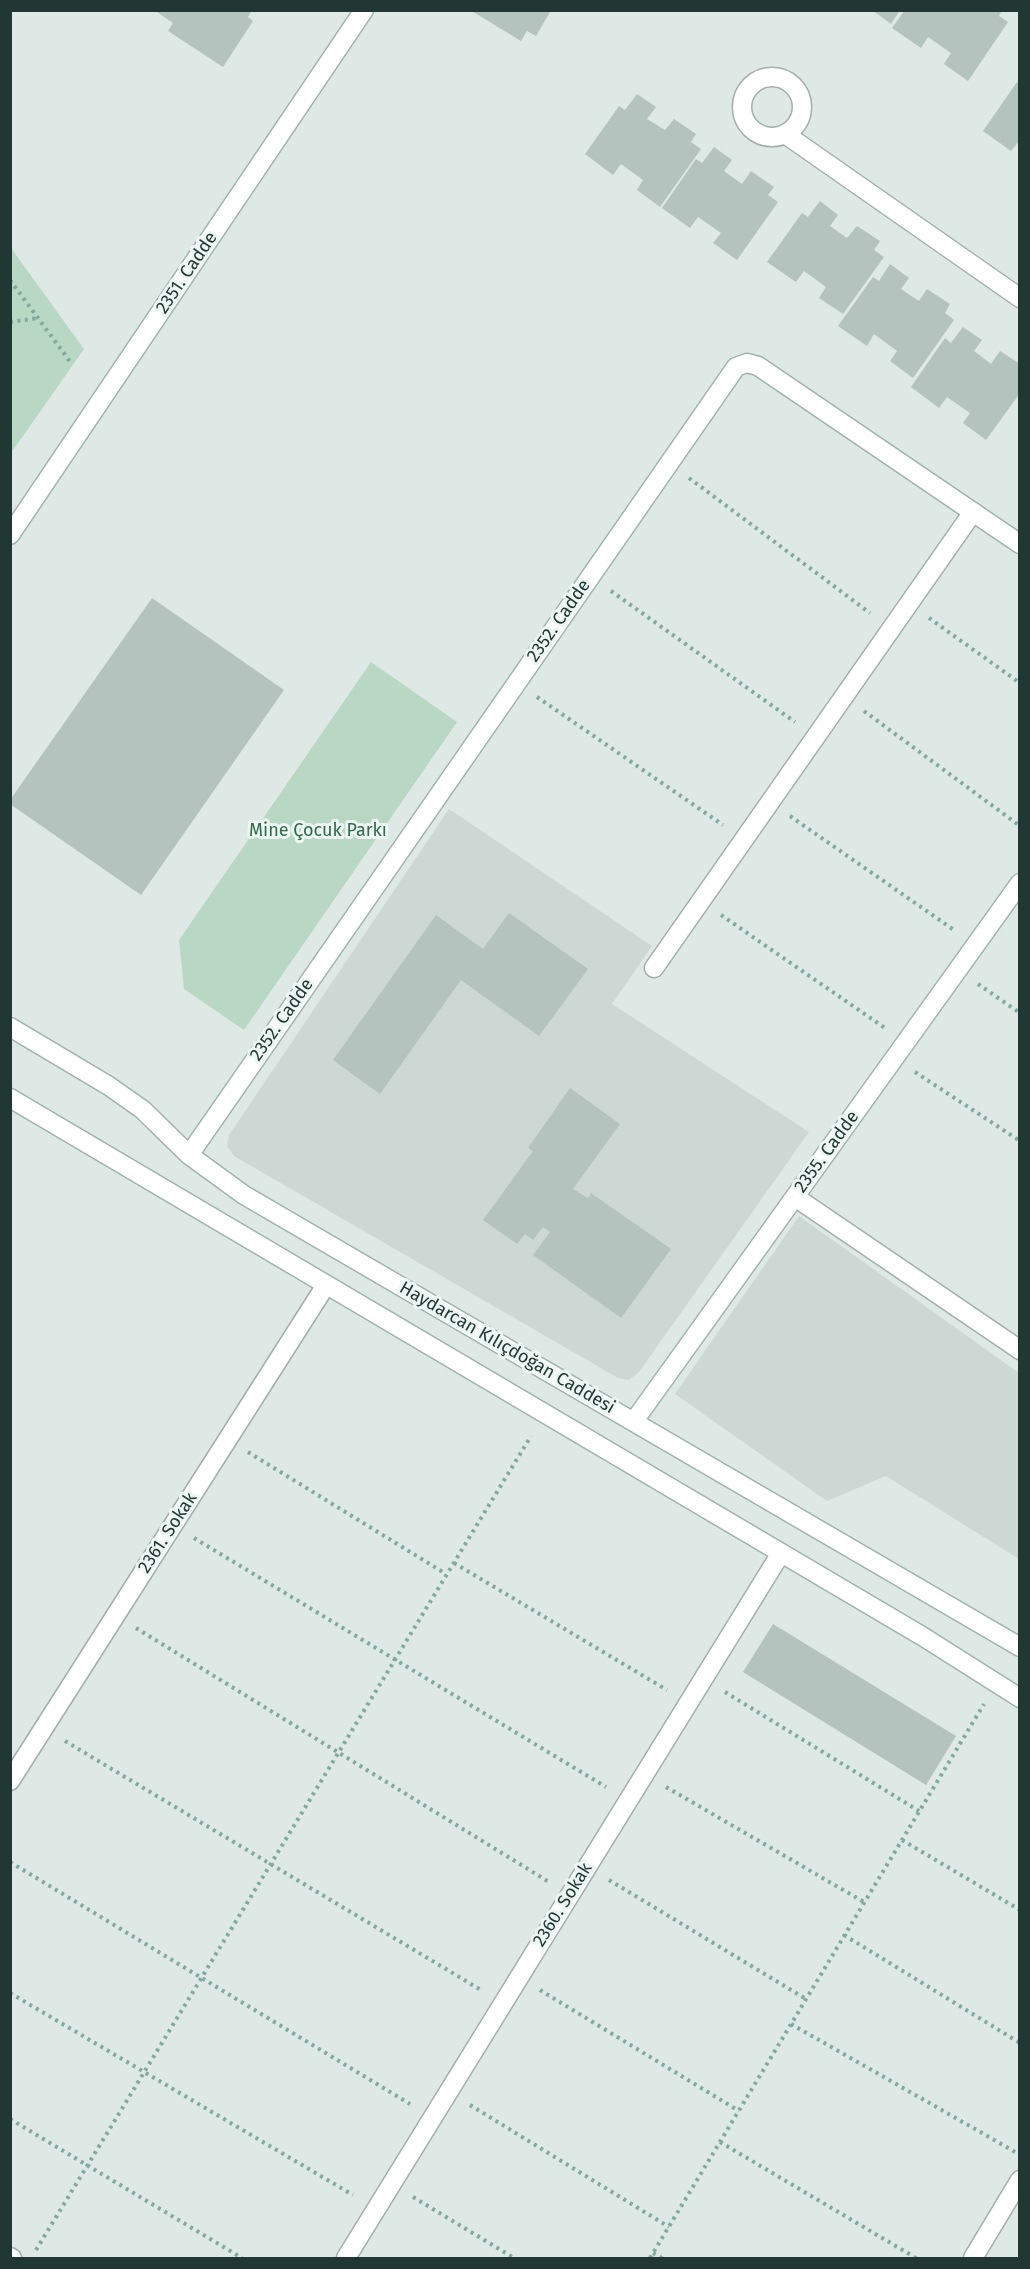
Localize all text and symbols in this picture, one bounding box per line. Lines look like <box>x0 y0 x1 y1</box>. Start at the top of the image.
street label: 2351. Cadde <box>152 228 222 318</box>
street label: 2352. Cadde <box>523 576 595 666</box>
park label: Mine Çocuk Parkı <box>249 820 387 842</box>
street label: 2352. Cadde <box>246 975 318 1065</box>
street label: 2355. Cadde <box>790 1107 864 1197</box>
street label: Haydarcan Kılıçdoğan Caddesi <box>395 1277 619 1419</box>
street label: 2361. Sokak <box>134 1489 202 1577</box>
street label: 2360. Sokak <box>529 1859 597 1951</box>

